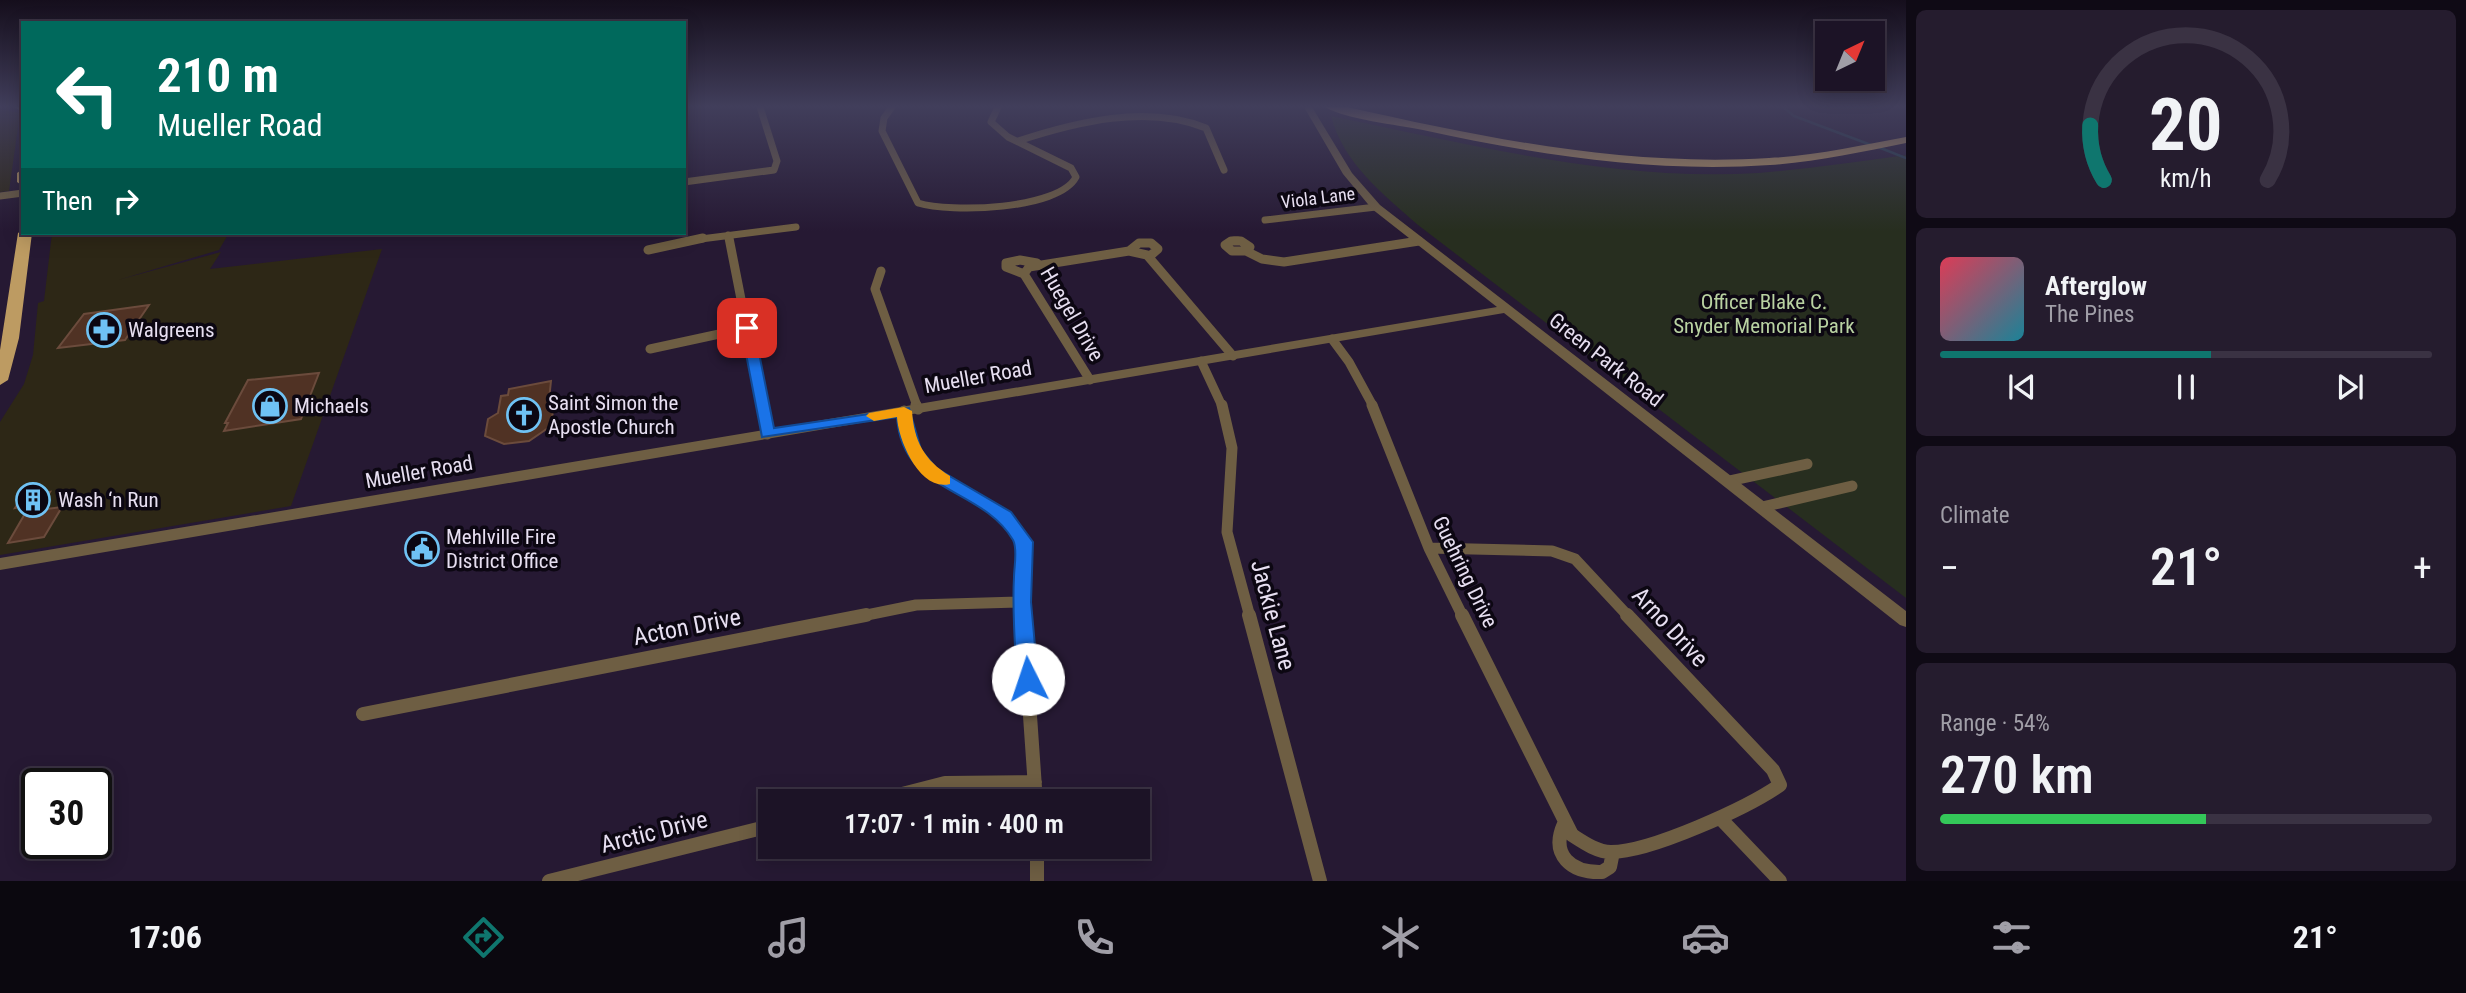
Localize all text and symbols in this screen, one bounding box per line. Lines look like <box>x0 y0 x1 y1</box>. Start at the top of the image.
north arrow <box>1815 21 1885 91</box>
map controls <box>1815 21 1885 91</box>
text: 210 m <box>157 47 279 104</box>
icon: left <box>42 49 133 140</box>
text: 20 <box>2149 82 2223 168</box>
text: Mueller Road <box>157 106 323 144</box>
text: km/h <box>2160 164 2212 193</box>
icon: right <box>107 182 145 220</box>
street label: Viola Lane <box>1280 183 1356 212</box>
text: Then <box>42 186 93 216</box>
street label: Huegel Drive <box>1035 263 1109 365</box>
text: Afterglow <box>2045 271 2147 301</box>
park label: Officer Blake C. Snyder Memorial Park <box>1673 290 1855 338</box>
pin <box>717 298 777 358</box>
text: The Pines <box>2045 301 2135 328</box>
street label: Green Park Road <box>1544 308 1668 412</box>
icon: arrive <box>728 309 766 347</box>
pharmacy icon: Walgreens <box>85 311 123 349</box>
place label: Walgreens <box>128 318 215 342</box>
street label: Mueller Road <box>922 356 1034 398</box>
icon: previous <box>2003 368 2041 406</box>
icon: pause <box>2167 368 2205 406</box>
icon: next <box>2331 368 2369 406</box>
shop icon: Michaels <box>251 387 289 425</box>
place label: Saint Simon the Apostle Church <box>548 391 678 439</box>
place label: Michaels <box>294 394 369 418</box>
church icon: Saint Simon the Apostle Church <box>505 396 543 434</box>
street label: Mueller Road <box>363 451 475 493</box>
building icon: Wash ‘n Run <box>14 481 52 519</box>
place label: Wash ‘n Run <box>58 488 159 512</box>
text: Climate <box>1940 502 2010 529</box>
street label: Guehring Drive <box>1428 512 1502 632</box>
place label: Mehlville Fire District Office <box>446 525 559 573</box>
public building icon: Mehlville Fire District Office <box>403 530 441 568</box>
text: 21° <box>2150 537 2222 598</box>
text: − <box>1940 546 1959 590</box>
text: + <box>2413 546 2432 590</box>
street label: Jackie Lane <box>1245 557 1301 673</box>
street label: Arno Drive <box>1626 582 1714 672</box>
street label: Acton Drive <box>631 603 743 651</box>
position arrow <box>991 642 1065 716</box>
text: Range · 54% <box>1940 710 2050 737</box>
text: 270 km <box>1940 745 2094 806</box>
speed limit sign: 30 <box>21 768 112 859</box>
street label: Arctic Drive <box>598 805 710 859</box>
text: 17:07 · 1 min · 400 m <box>844 809 1064 839</box>
icon: directions <box>459 913 508 962</box>
icon: music <box>764 913 813 962</box>
icon: phone <box>1070 913 1119 962</box>
icon: climate <box>1376 913 1425 962</box>
icon: car <box>1681 913 1730 962</box>
icon: filters <box>1987 913 2036 962</box>
text: 17:06 <box>128 918 202 956</box>
text: 21° <box>2293 918 2338 956</box>

